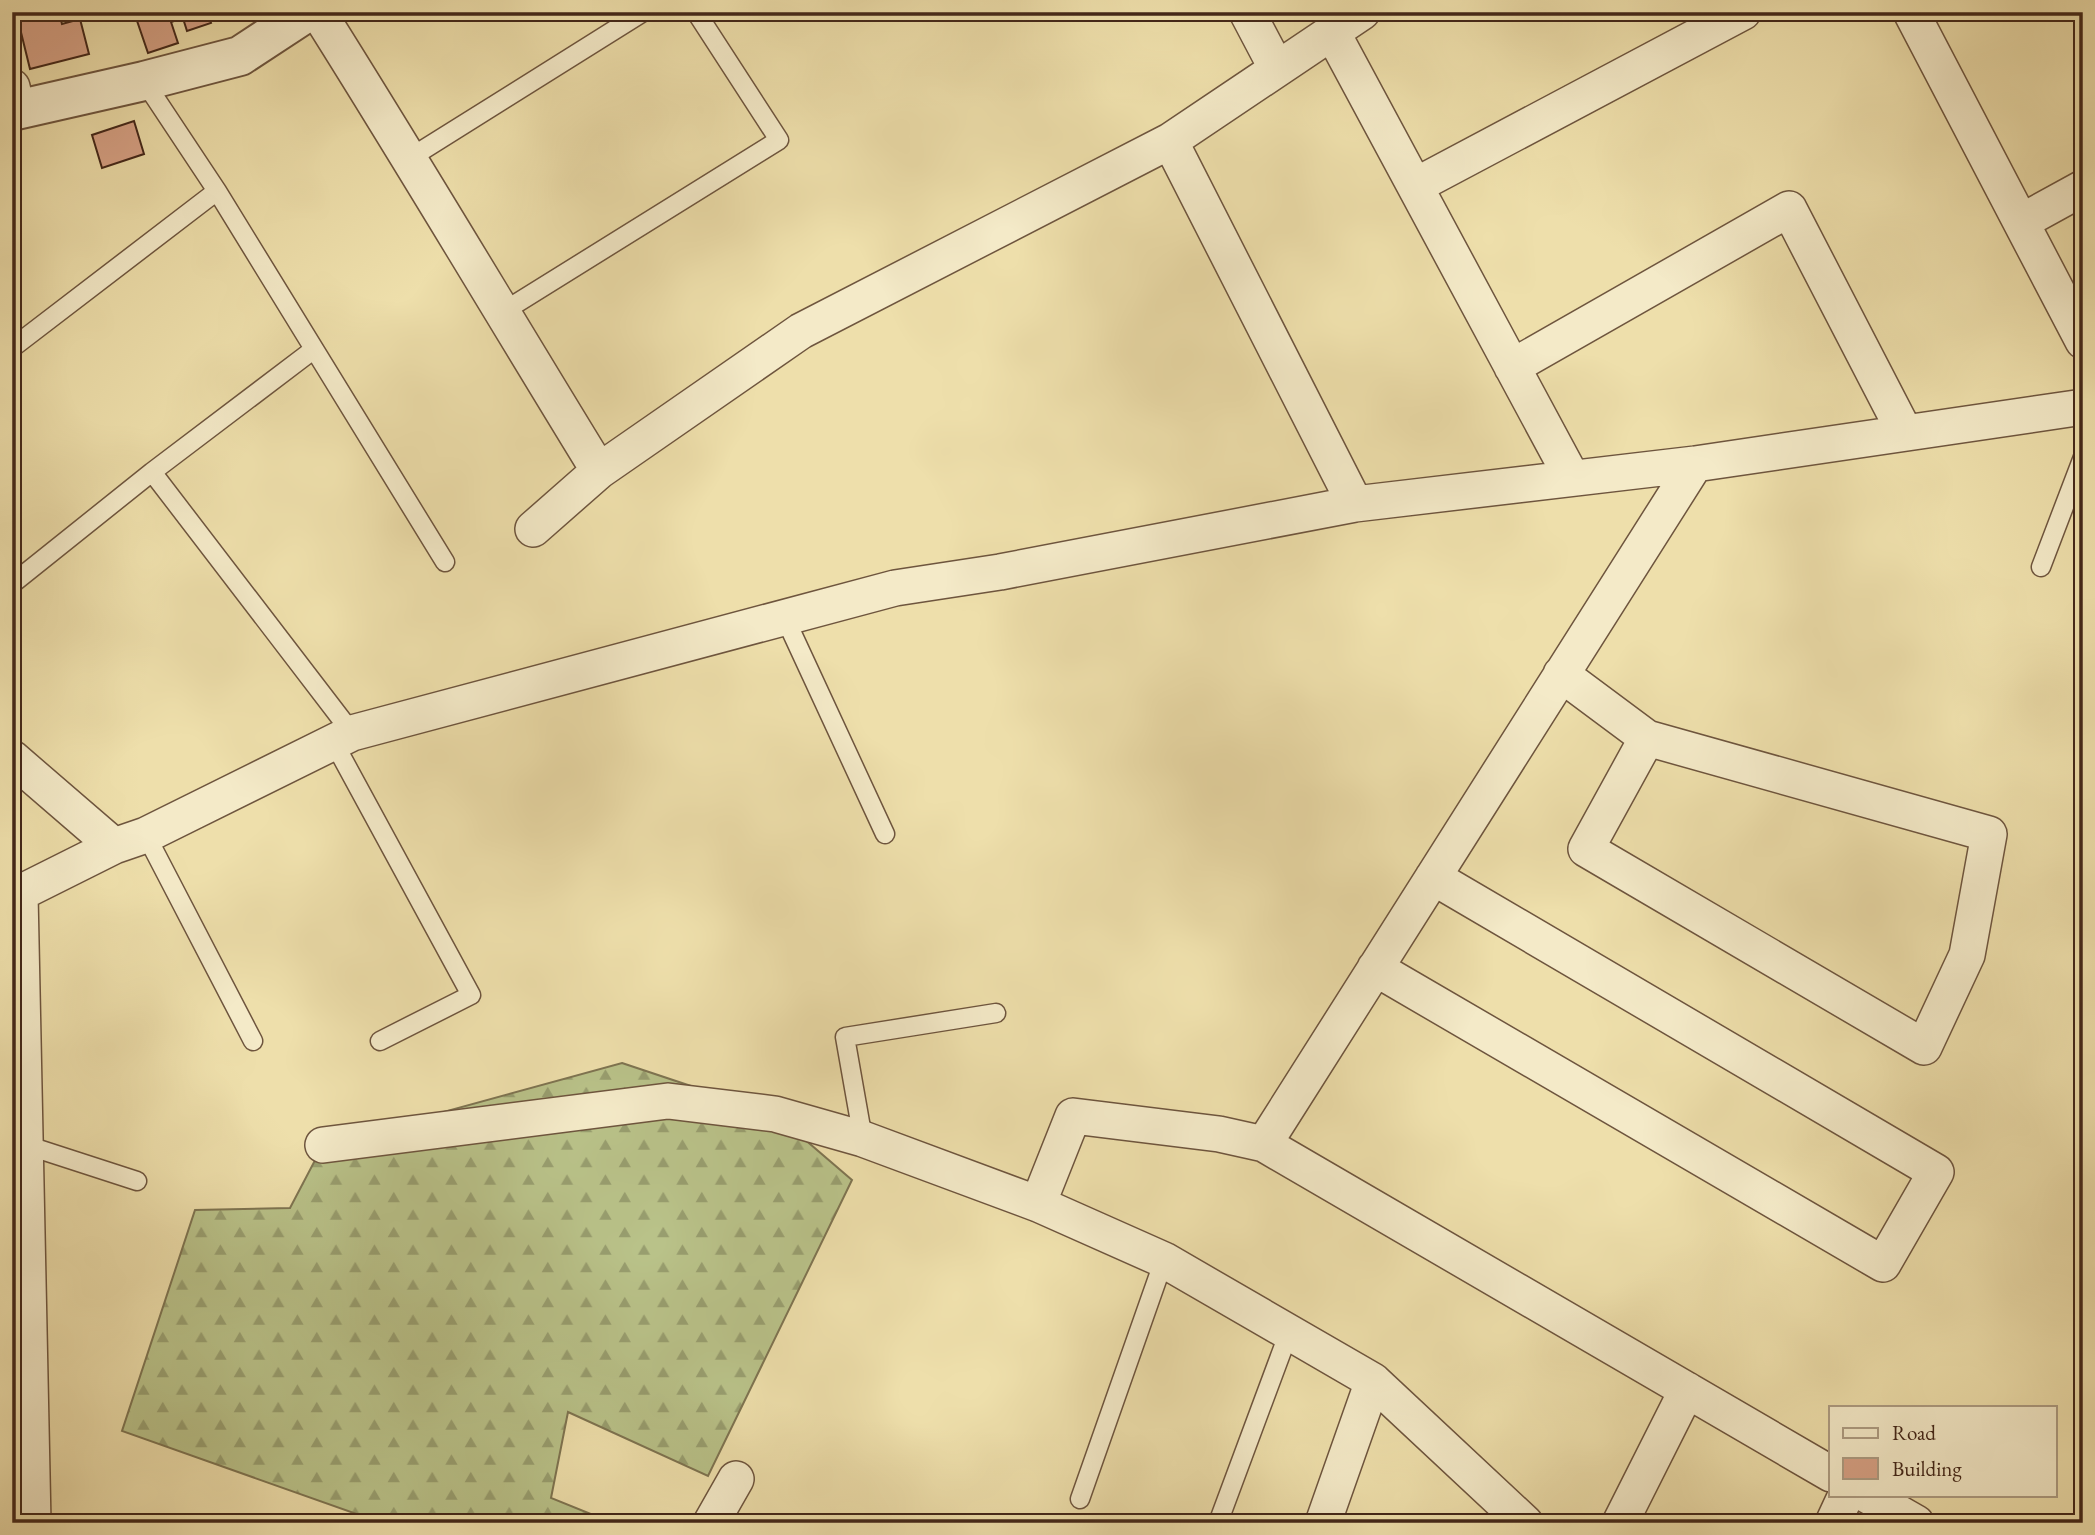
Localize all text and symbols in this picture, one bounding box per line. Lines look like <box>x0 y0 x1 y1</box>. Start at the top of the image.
legend <box>1829 1406 2056 1496</box>
text: Road <box>1892 1419 1936 1446</box>
text: Building <box>1892 1455 1962 1482</box>

